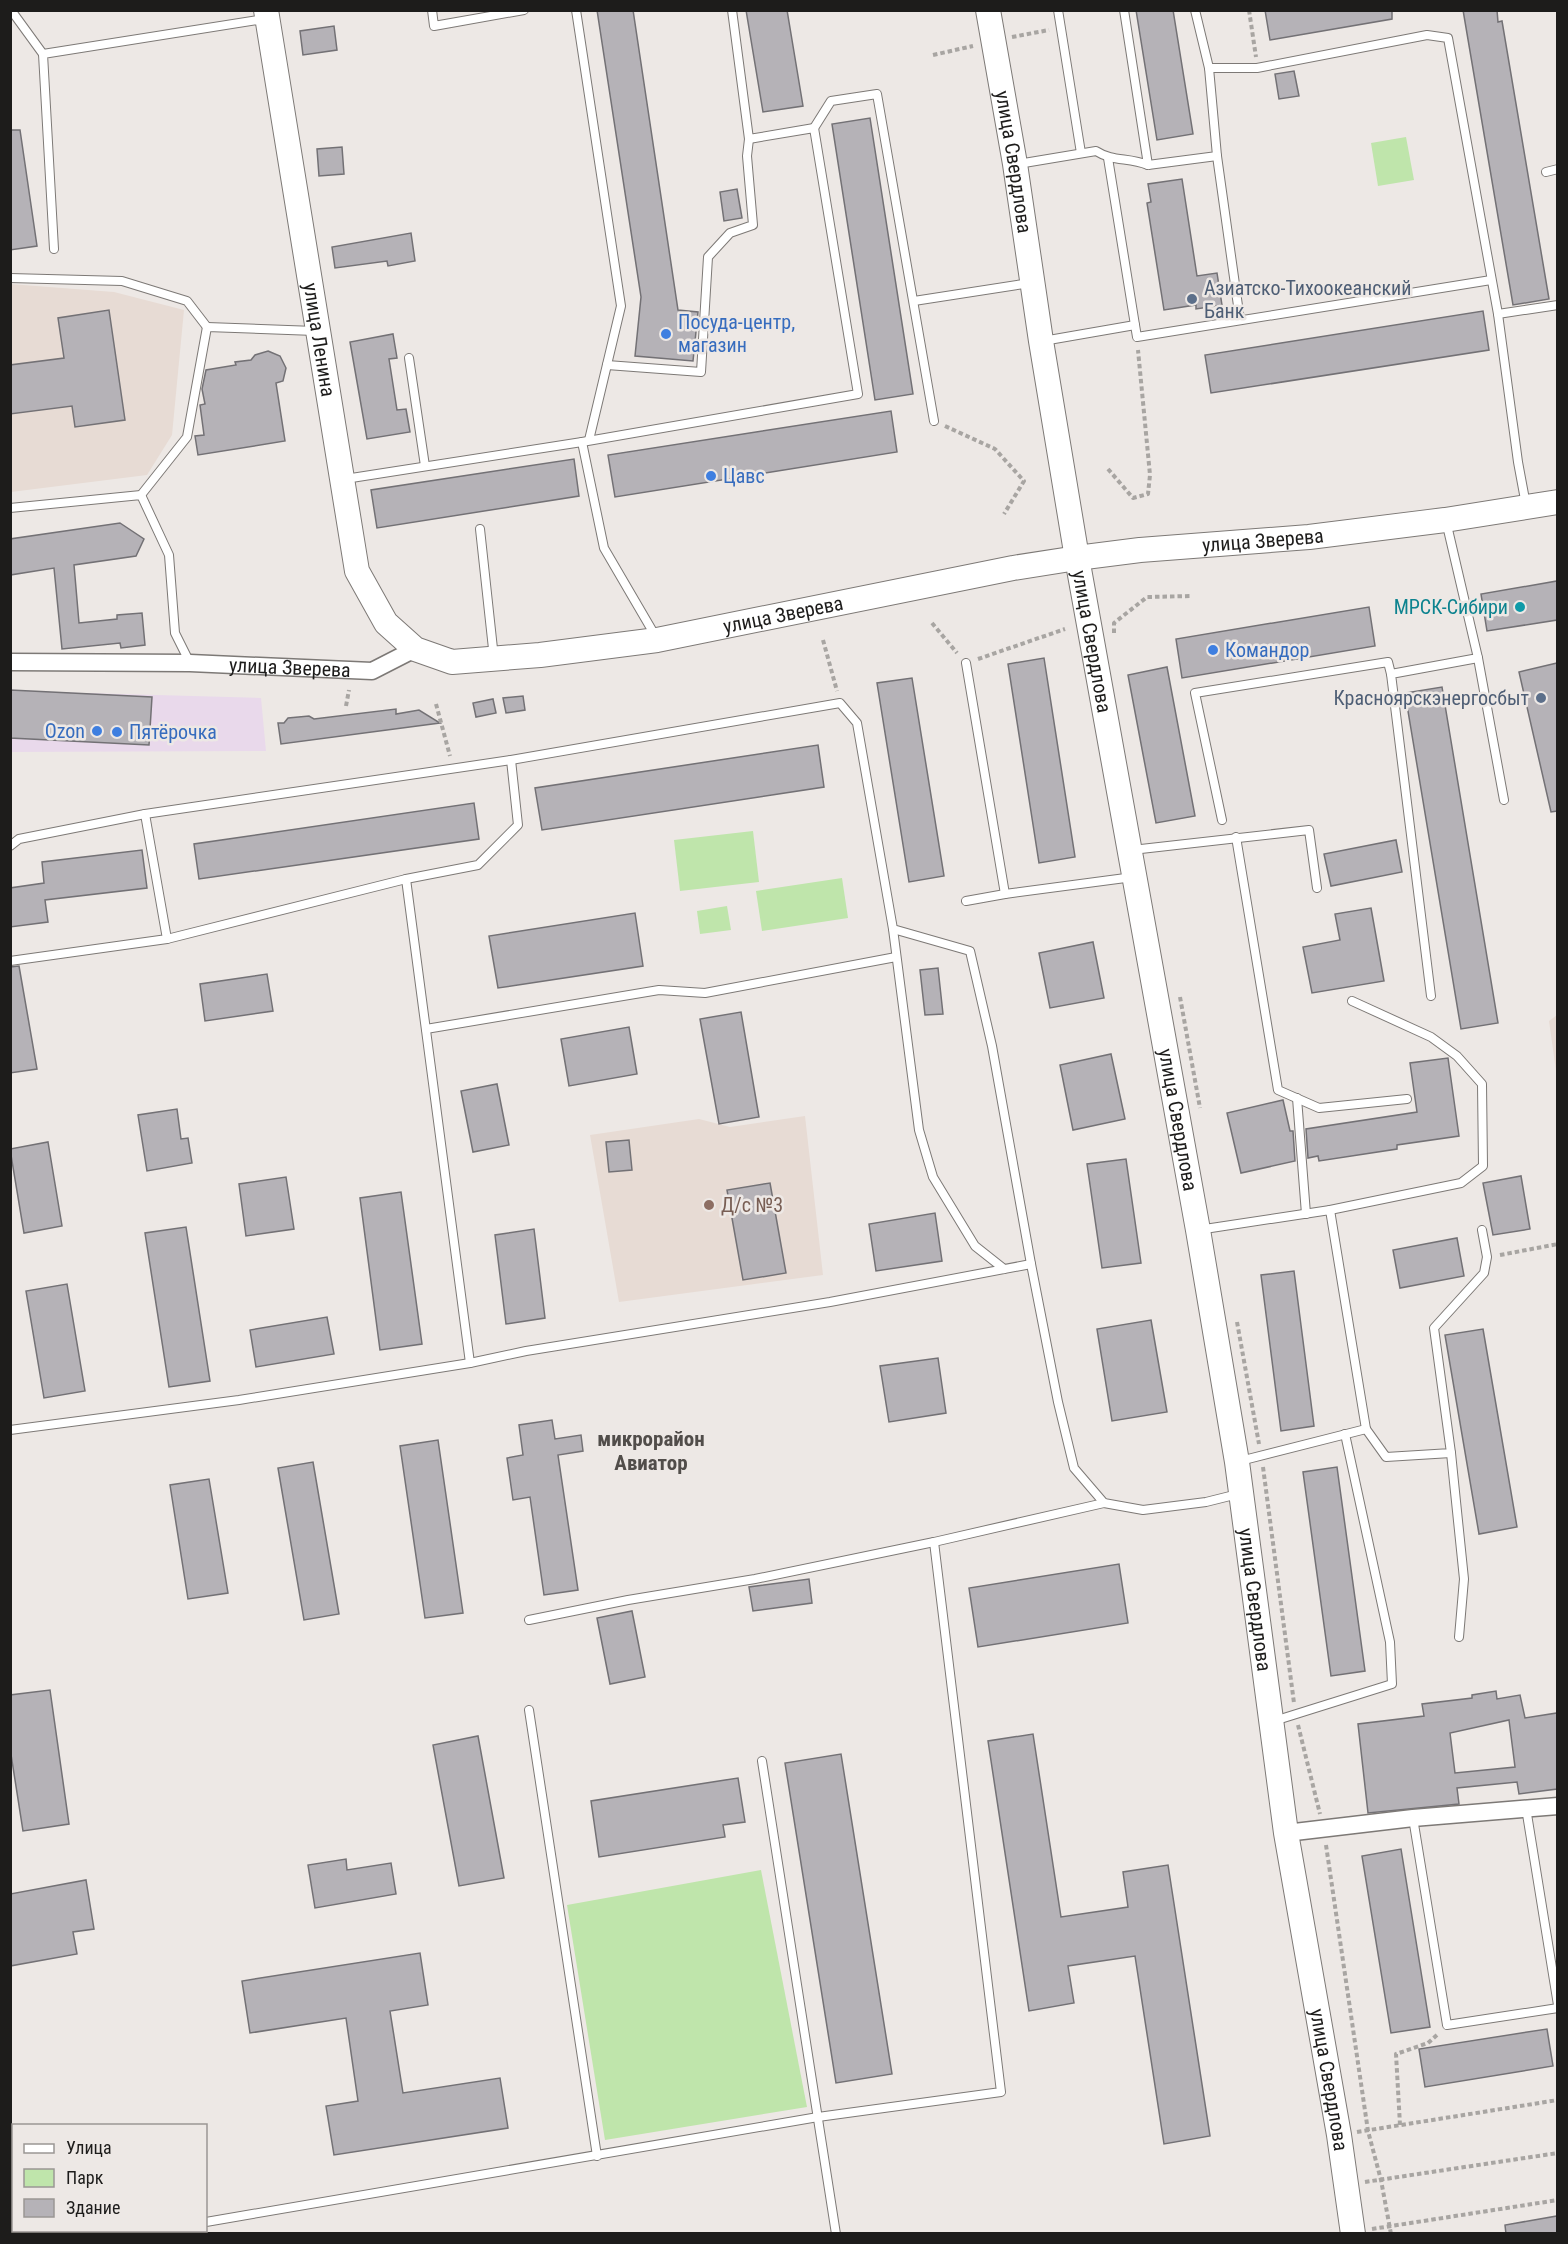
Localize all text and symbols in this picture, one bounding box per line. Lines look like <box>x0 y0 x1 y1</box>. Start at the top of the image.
street label: улица Свердлова <box>990 89 1037 235</box>
place label: Азиатско-Тихоокеанский Банк <box>1204 276 1411 323</box>
street label: улица Ленина <box>298 281 341 398</box>
marker: Азиатско-Тихоокеанский Банк <box>1185 292 1199 306</box>
place label: Посуда-центр, магазин <box>678 310 795 357</box>
marker: Посуда-центр, магазин <box>659 327 673 341</box>
place label: Цавс <box>723 464 765 488</box>
marker: Цавс <box>704 469 718 483</box>
street label: улица Зверева <box>1201 523 1325 557</box>
street label: улица Свердлова <box>1067 568 1117 715</box>
street label: улица Зверева <box>721 591 845 638</box>
place label: МРСК-Сибири <box>1394 595 1508 619</box>
marker: МРСК-Сибири <box>1513 600 1527 614</box>
place label: Командор <box>1225 638 1309 662</box>
marker: Командор <box>1206 643 1220 657</box>
street label: улица Зверева <box>229 653 351 682</box>
place label: Красноярскэнергосбыт <box>1334 686 1529 710</box>
marker: Красноярскэнергосбыт <box>1534 691 1548 705</box>
place label: Ozon <box>45 719 85 743</box>
place label: Пятёрочка <box>129 720 217 744</box>
marker: Ozon <box>90 724 104 738</box>
marker: Пятёрочка <box>110 725 124 739</box>
street label: улица Свердлова <box>1154 1047 1203 1193</box>
place label: Д/с №3 <box>721 1193 783 1217</box>
marker: Д/с №3 <box>702 1198 716 1212</box>
district label: микрорайон Авиатор <box>597 1427 705 1475</box>
street label: улица Свердлова <box>1234 1526 1277 1673</box>
street label: улица Свердлова <box>1305 2007 1353 2153</box>
legend <box>12 2124 207 2232</box>
text: Улица <box>66 2137 112 2158</box>
text: Парк <box>66 2167 104 2188</box>
text: Здание <box>66 2197 120 2218</box>

